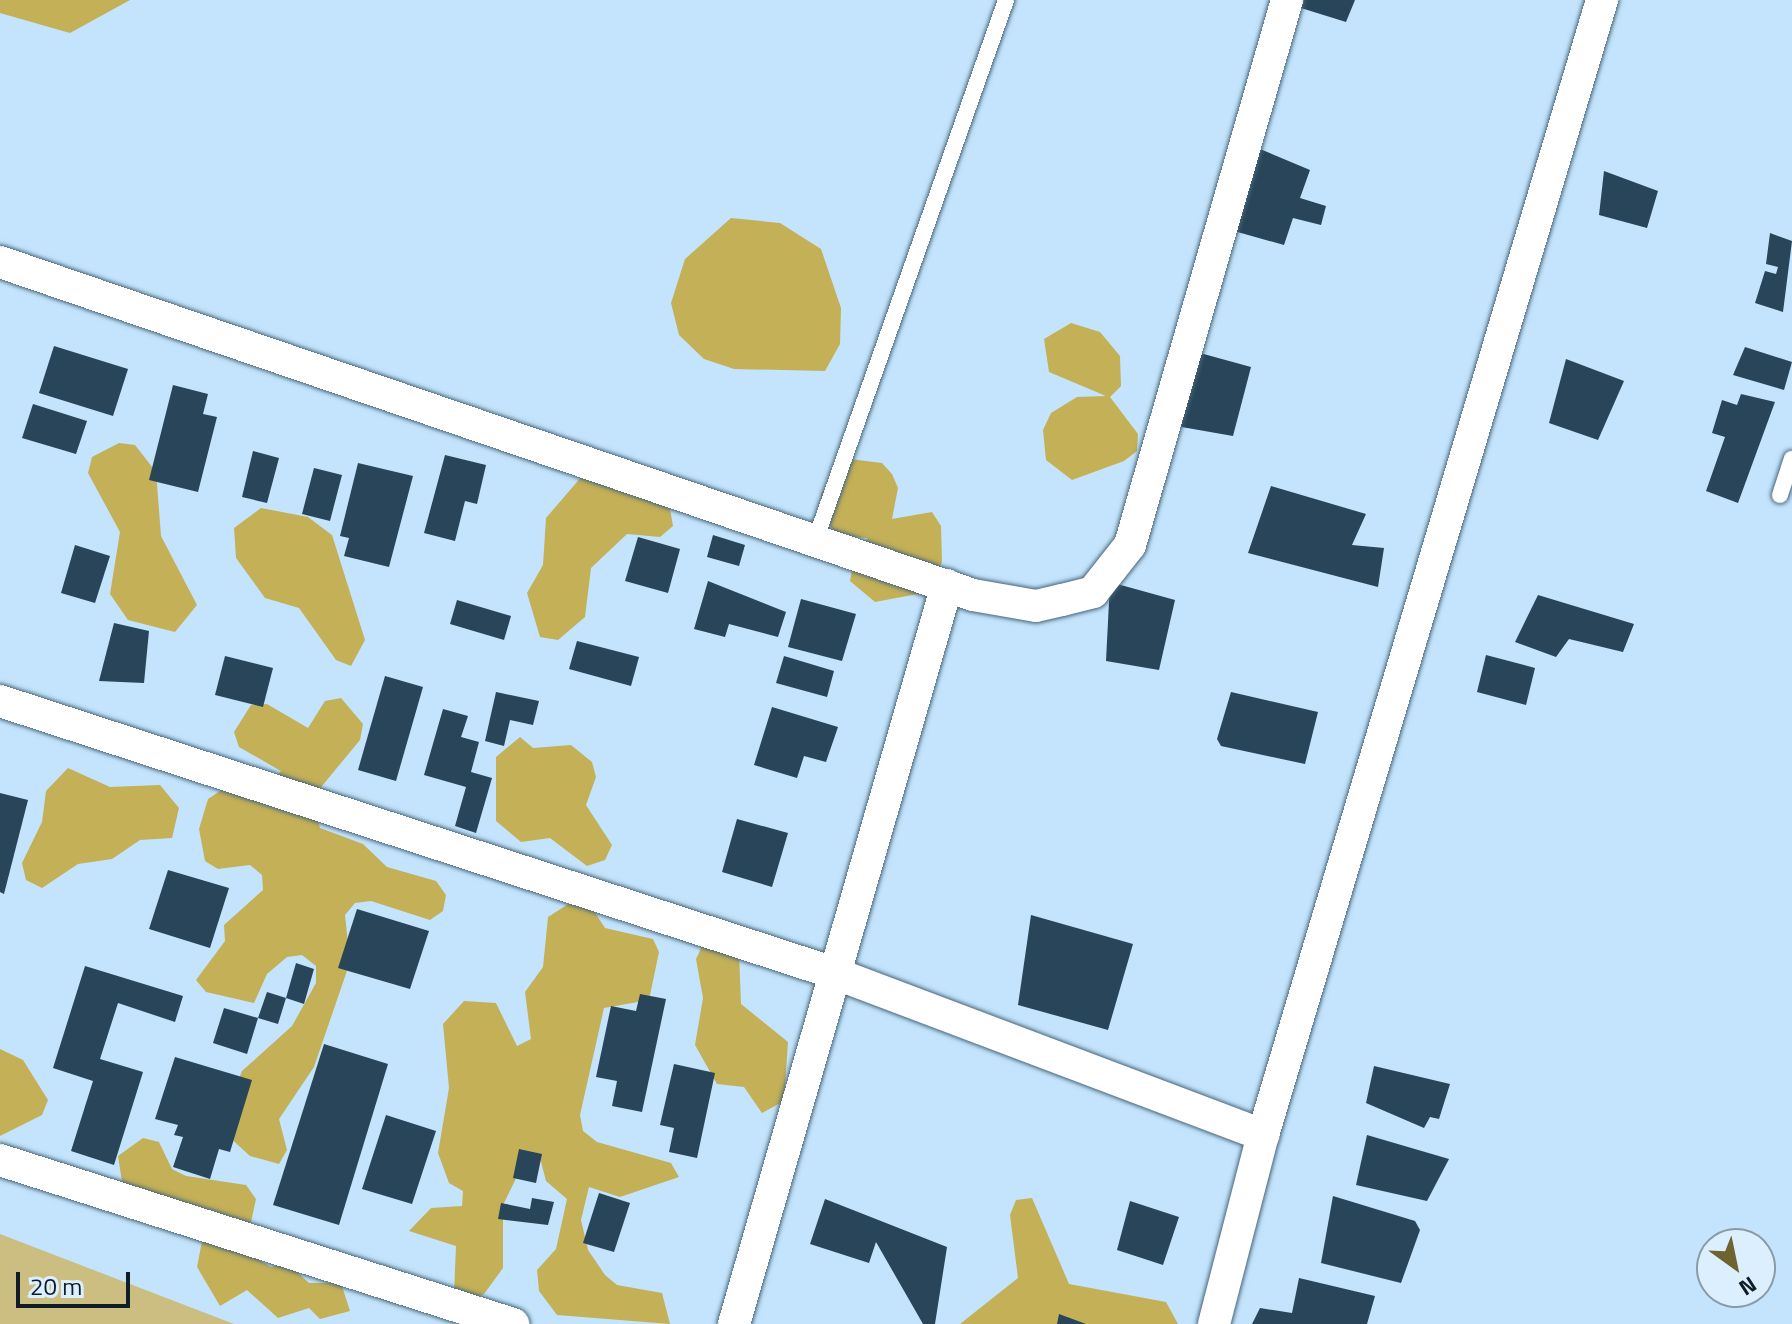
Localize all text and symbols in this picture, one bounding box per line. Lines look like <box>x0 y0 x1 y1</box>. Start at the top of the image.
north arrow <box>1696 1228 1776 1308</box>
scale bar <box>20 1256 134 1306</box>
text: 20 m <box>30 1268 82 1304</box>
text: N <box>1732 1268 1764 1305</box>

